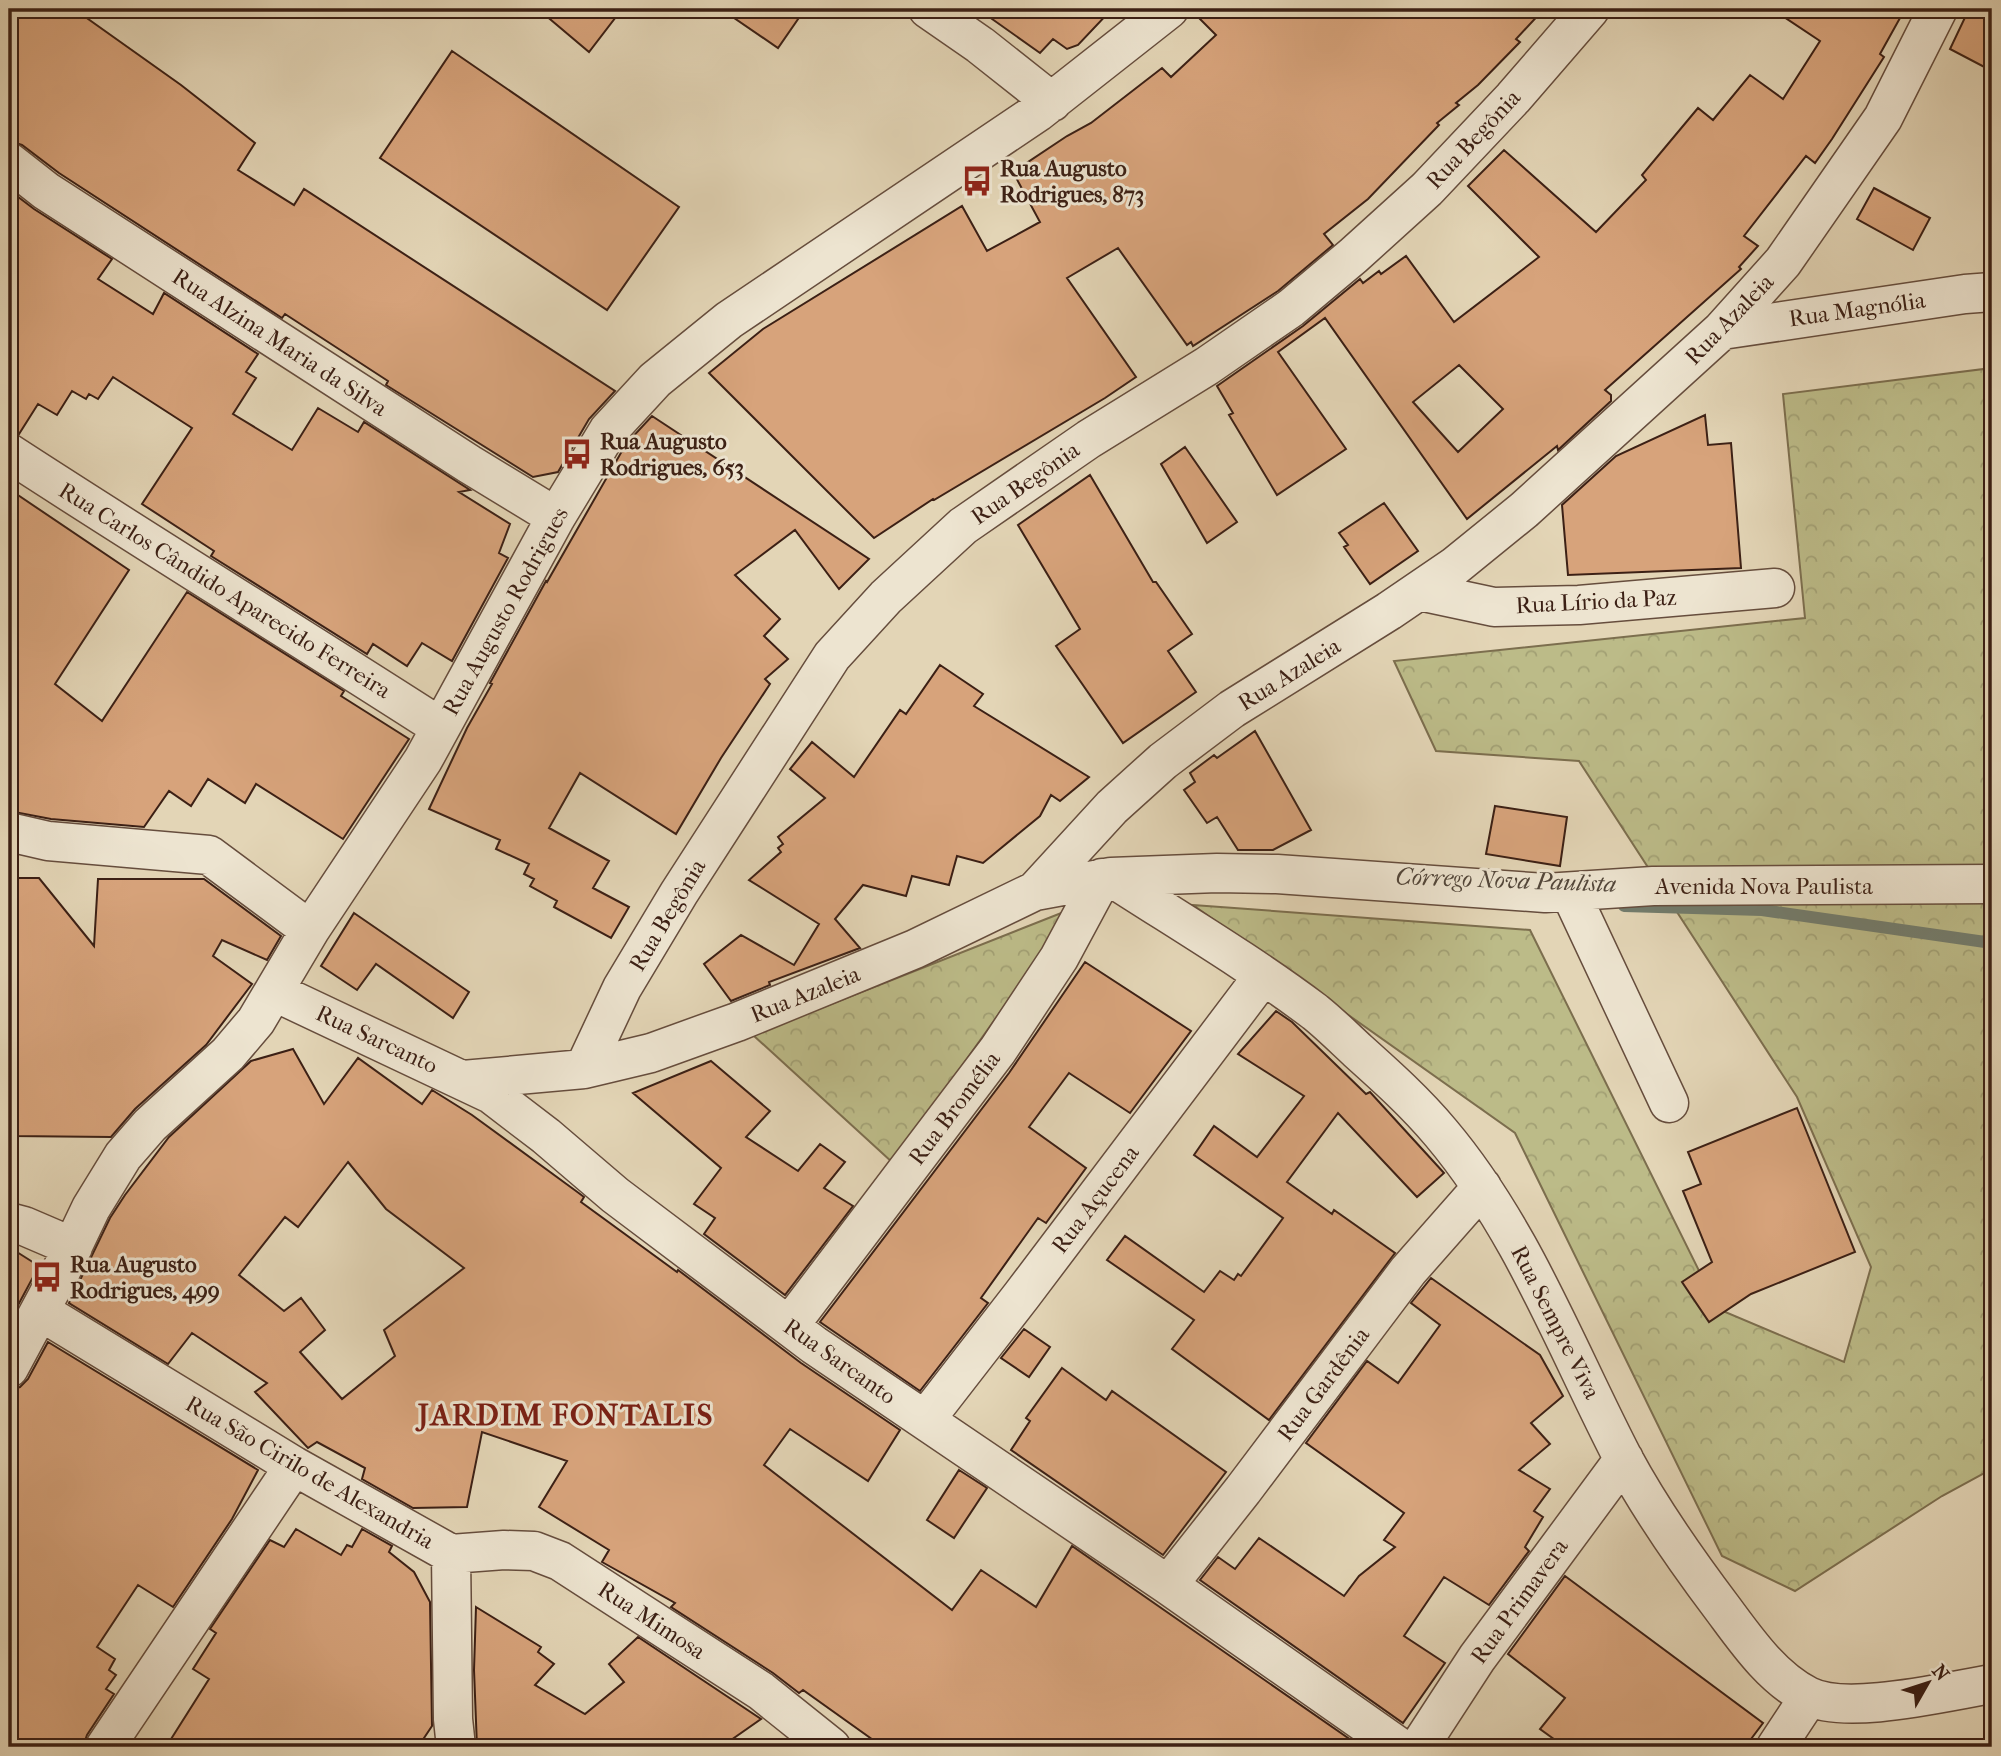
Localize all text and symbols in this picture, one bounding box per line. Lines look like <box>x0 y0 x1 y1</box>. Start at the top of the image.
street label: Rua Begônia <box>1421 84 1526 195</box>
place label: Rua Augusto Rodrigues, 873 <box>1000 155 1144 208</box>
bus stop icon: Rua Augusto Rodrigues, 873 <box>960 164 994 198</box>
street label: Rua Alzina Maria da Silva <box>167 263 392 422</box>
street label: Rua Azaleia <box>1679 268 1779 370</box>
street label: Rua Magnólia <box>1787 287 1927 332</box>
place label: Rua Augusto Rodrigues, 653 <box>600 428 744 481</box>
street label: Rua Begônia <box>966 436 1085 531</box>
bus stop icon: Rua Augusto Rodrigues, 653 <box>560 437 594 471</box>
street label: Rua Carlos Cândido Aparecido Ferreira <box>54 477 396 704</box>
street label: Rua Augusto Rodrigues <box>437 502 574 720</box>
street label: Rua Lírio da Paz <box>1515 584 1677 619</box>
street label: Rua Azaleia <box>1233 632 1346 717</box>
street label: Rua Begônia <box>623 854 712 976</box>
water label: Córrego Nova Paulista <box>1395 862 1617 898</box>
street label: Avenida Nova Paulista <box>1654 873 1873 900</box>
street label: Rua Azaleia <box>747 960 864 1029</box>
street label: Rua Sarcanto <box>312 1000 442 1079</box>
street label: Rua Bromélia <box>903 1046 1006 1170</box>
street label: Rua Açucena <box>1046 1140 1145 1259</box>
street label: Rua Sempre Viva <box>1505 1241 1606 1404</box>
place label: Rua Augusto Rodrigues, 499 <box>70 1251 220 1304</box>
bus stop icon: Rua Augusto Rodrigues, 499 <box>30 1260 64 1294</box>
street label: Rua Sarcanto <box>778 1313 901 1410</box>
street label: Rua Gardênia <box>1272 1322 1375 1447</box>
street label: Rua São Cirilo de Alexandria <box>181 1390 439 1555</box>
district label: JARDIM FONTALIS <box>415 1398 714 1433</box>
street label: Rua Primavera <box>1465 1533 1574 1669</box>
street label: Rua Mimosa <box>593 1576 711 1665</box>
north arrow <box>1892 1648 1962 1718</box>
text: N <box>1927 1660 1954 1686</box>

